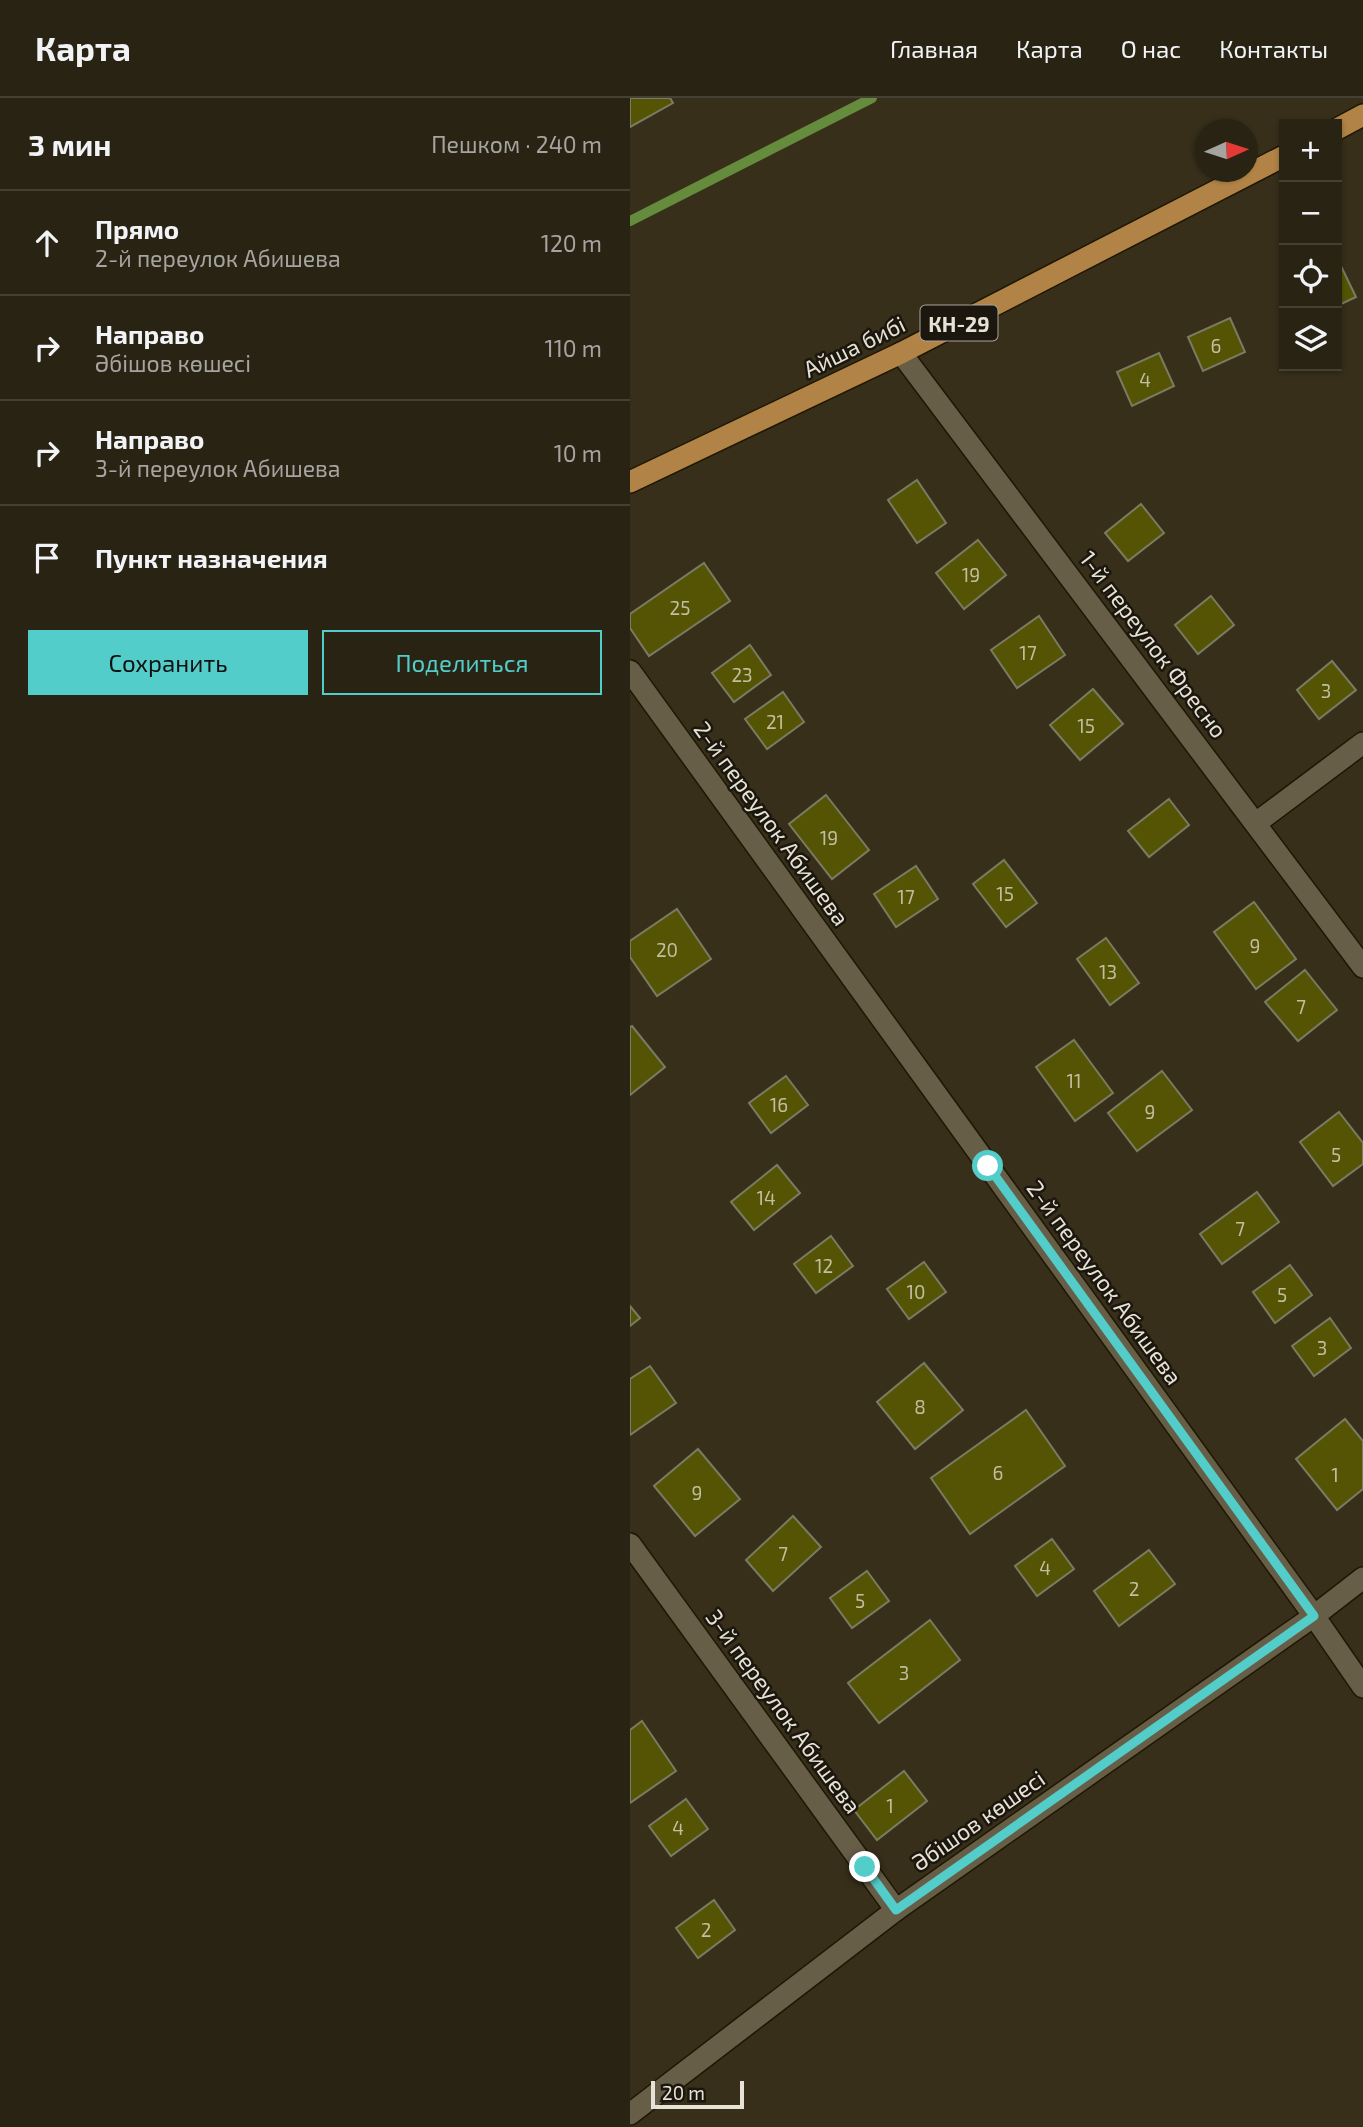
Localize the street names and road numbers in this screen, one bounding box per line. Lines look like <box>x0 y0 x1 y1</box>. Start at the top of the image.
road number: КН-29 <box>920 306 998 341</box>
street label: Айша бибі <box>798 309 910 383</box>
street label: 1-й переулок Фресно <box>1074 545 1234 744</box>
street label: 2-й переулок Абишева <box>688 715 856 931</box>
street label: 2-й переулок Абишева <box>1021 1174 1189 1390</box>
street label: 3-й переулок Абишева <box>700 1603 867 1819</box>
street label: Әбішов көшесі <box>906 1764 1050 1876</box>

